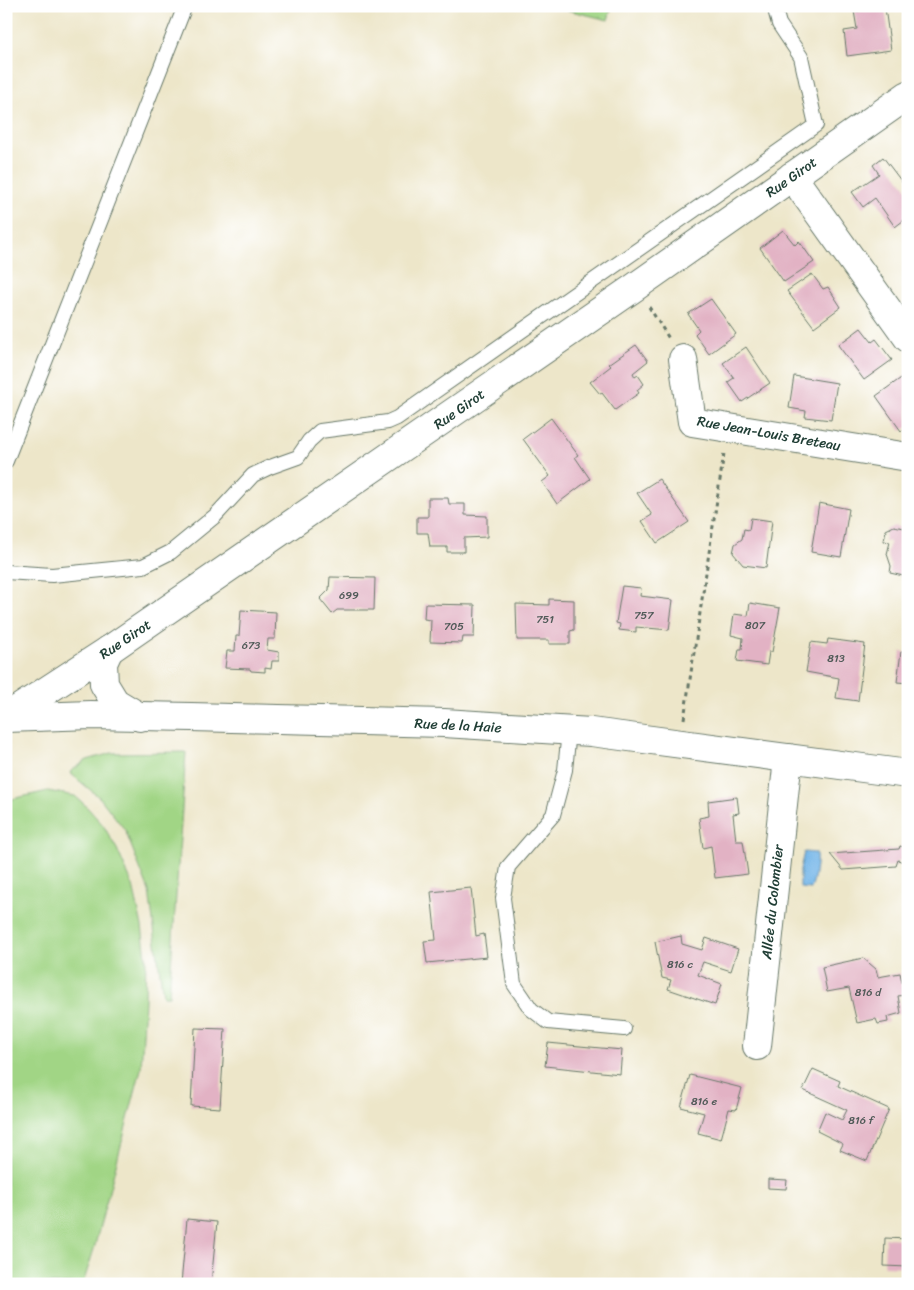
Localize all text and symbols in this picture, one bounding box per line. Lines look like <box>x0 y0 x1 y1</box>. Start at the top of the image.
street label: Rue Girot <box>760 150 822 204</box>
street label: Rue Girot <box>428 382 490 436</box>
street label: Rue Jean-Louis Breteau <box>695 409 843 459</box>
house number: 699 <box>339 586 359 605</box>
house number: 757 <box>634 606 654 625</box>
house number: 751 <box>536 610 554 629</box>
street label: Rue Girot <box>94 613 156 666</box>
house number: 807 <box>745 616 766 635</box>
house number: 705 <box>444 617 464 636</box>
house number: 673 <box>242 636 260 655</box>
house number: 813 <box>827 649 845 668</box>
street label: Rue de la Haie <box>414 711 502 740</box>
street label: Allée du Colombier <box>754 842 791 962</box>
house number: 816 c <box>667 955 693 974</box>
house number: 816 d <box>855 983 882 1002</box>
house number: 816 e <box>691 1092 717 1111</box>
house number: 816 f <box>848 1111 876 1130</box>

